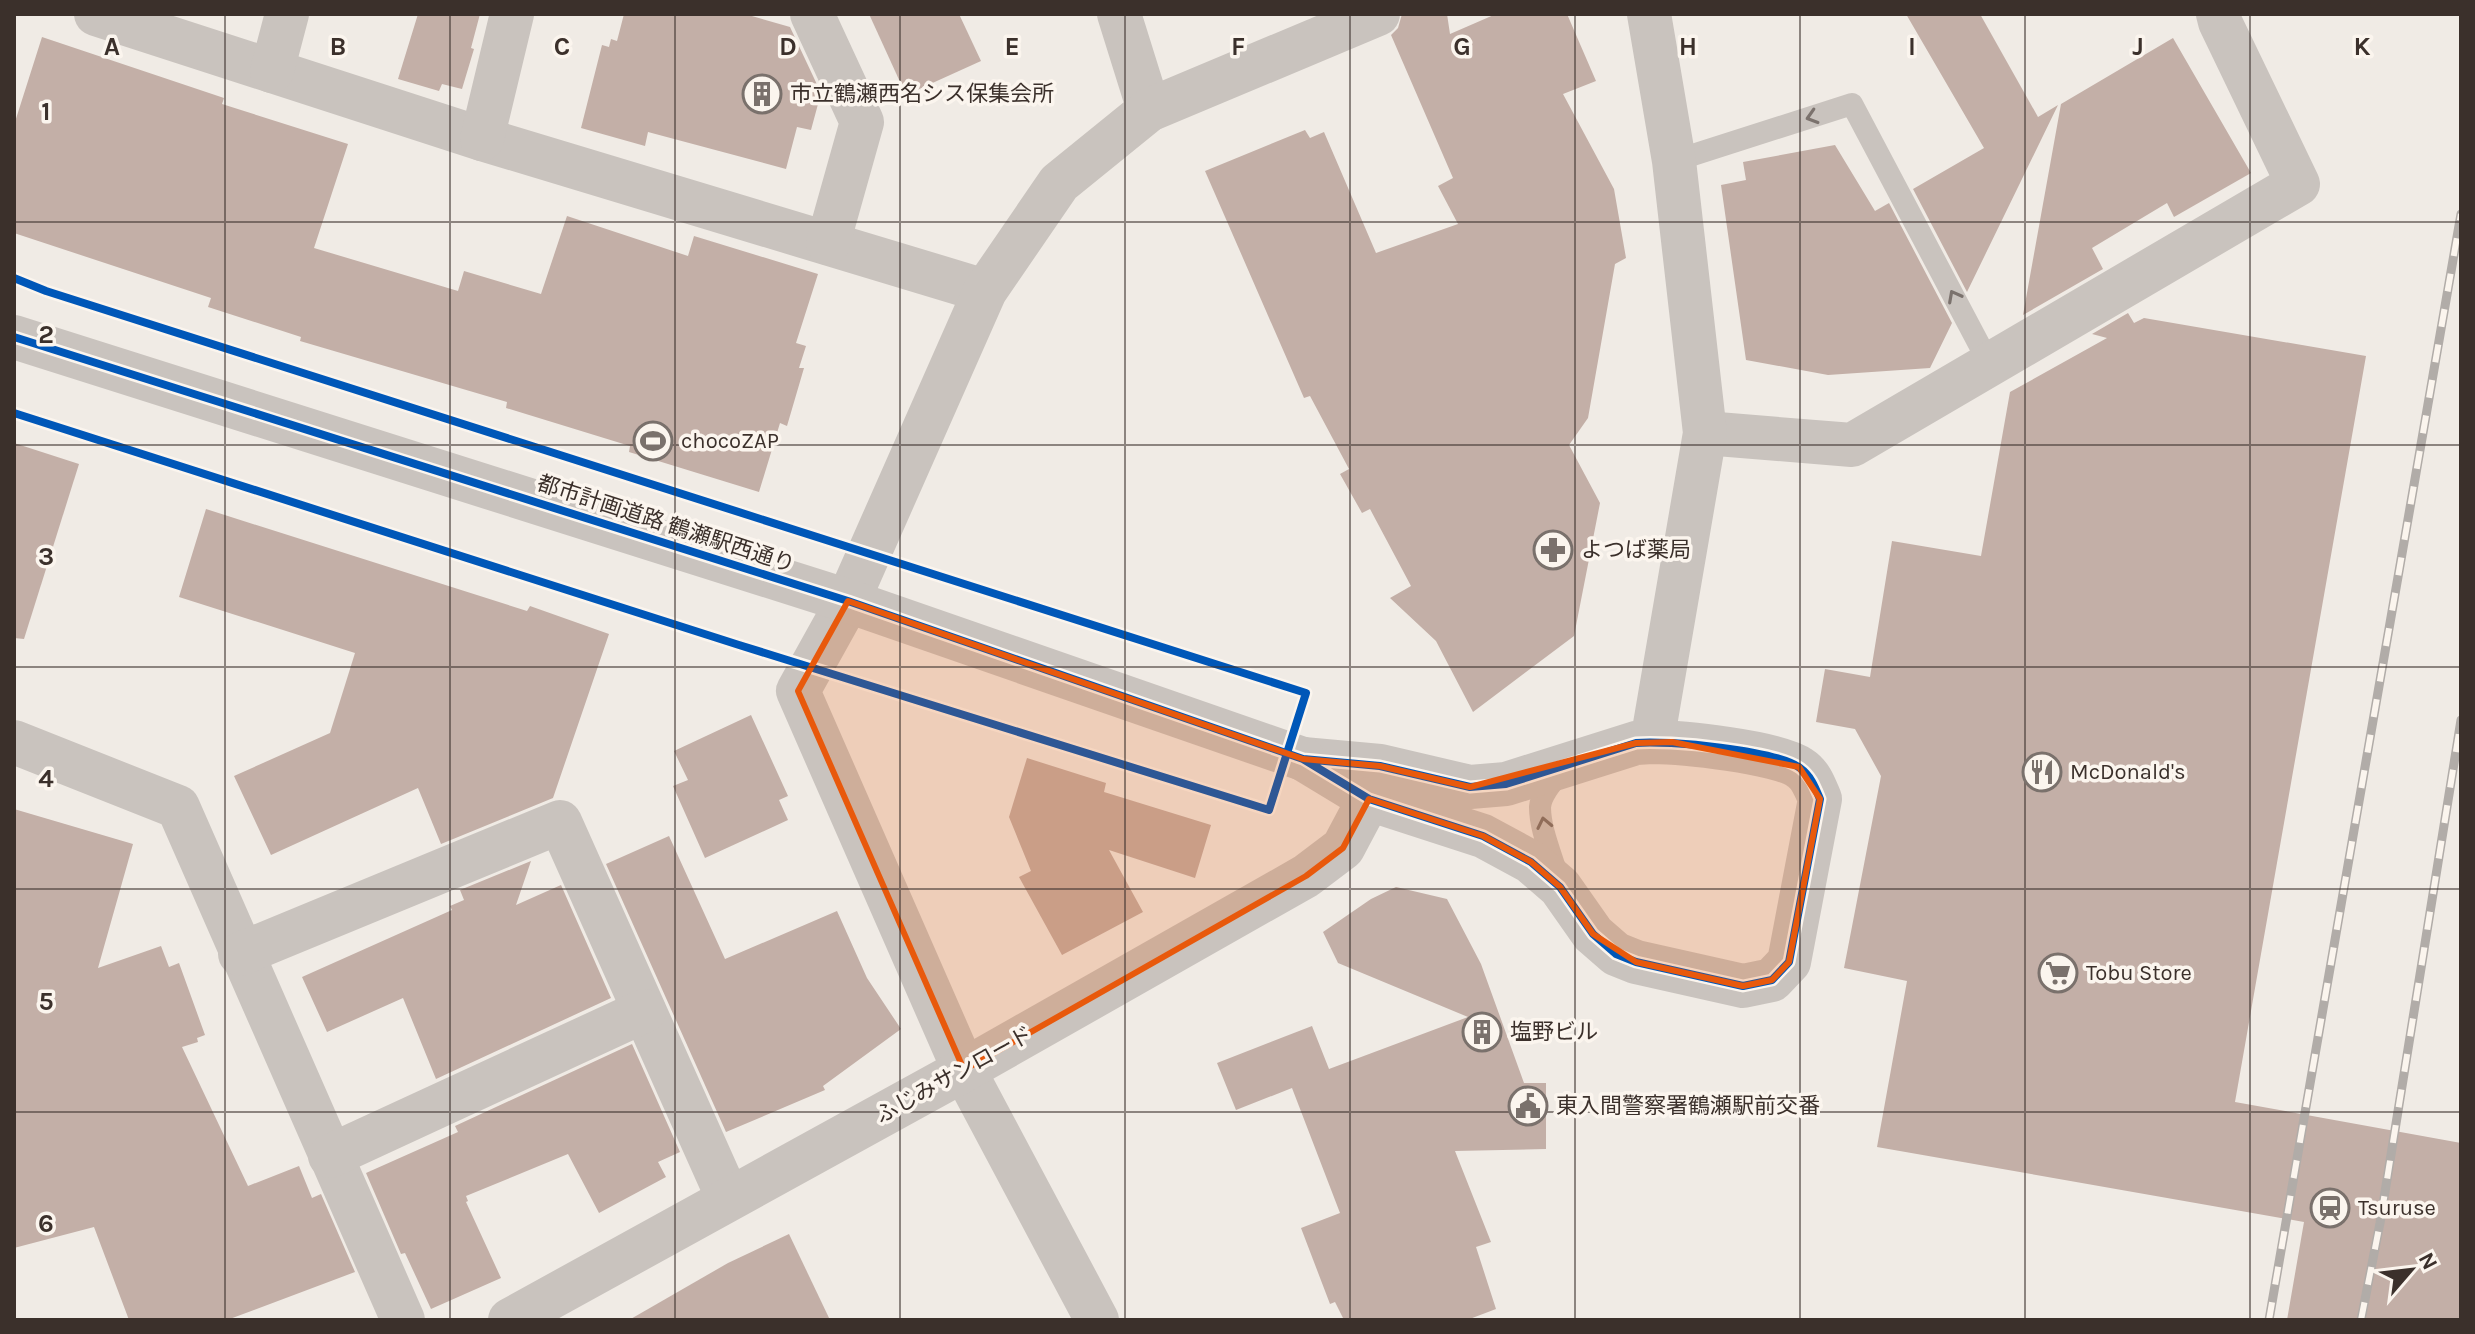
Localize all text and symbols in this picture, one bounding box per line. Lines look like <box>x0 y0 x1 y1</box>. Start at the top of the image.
text: A <box>104 31 120 62</box>
text: B <box>330 31 346 62</box>
text: C <box>554 31 570 62</box>
text: D <box>779 31 797 62</box>
text: E <box>1004 31 1020 62</box>
text: F <box>1231 31 1245 62</box>
text: G <box>1453 31 1471 62</box>
text: H <box>1679 31 1697 62</box>
text: I <box>1908 31 1916 62</box>
text: J <box>2132 31 2144 62</box>
text: K <box>2353 31 2371 62</box>
building icon: 市立鶴瀬西名シス保集会所 <box>741 73 783 115</box>
place label: 市立鶴瀬西名シス保集会所 <box>790 81 1054 107</box>
text: 1 <box>41 96 51 127</box>
one-way arrow <box>1805 108 1819 124</box>
one-way arrow <box>1948 290 1963 305</box>
text: 2 <box>38 319 54 350</box>
sports icon: chocoZAP <box>632 420 674 462</box>
place label: chocoZAP <box>681 428 779 454</box>
street label: 都市計画道路 鶴瀬駅西通り <box>534 470 798 578</box>
pharmacy icon: よつば薬局 <box>1532 529 1574 571</box>
place label: よつば薬局 <box>1581 537 1691 563</box>
text: 3 <box>38 541 54 572</box>
restaurant icon: McDonald's <box>2021 751 2063 793</box>
place label: McDonald's <box>2070 759 2186 785</box>
text: 4 <box>38 763 54 794</box>
one-way arrow <box>1536 817 1553 830</box>
supermarket icon: Tobu Store <box>2037 952 2079 994</box>
place label: Tobu Store <box>2086 960 2192 986</box>
text: 5 <box>38 986 54 1017</box>
building icon: 塩野ビル <box>1461 1011 1503 1053</box>
place label: 塩野ビル <box>1510 1019 1598 1045</box>
street label: ふじみサンロード <box>871 1021 1037 1129</box>
public building icon: 東入間警察署鶴瀬駅前交番 <box>1507 1085 1549 1127</box>
place label: 東入間警察署鶴瀬駅前交番 <box>1556 1093 1820 1119</box>
station icon: Tsuruse <box>2309 1187 2351 1229</box>
place label: Tsuruse <box>2358 1195 2436 1221</box>
text: 6 <box>38 1208 54 1239</box>
north arrow <box>2371 1230 2451 1310</box>
text: N <box>2413 1248 2443 1274</box>

